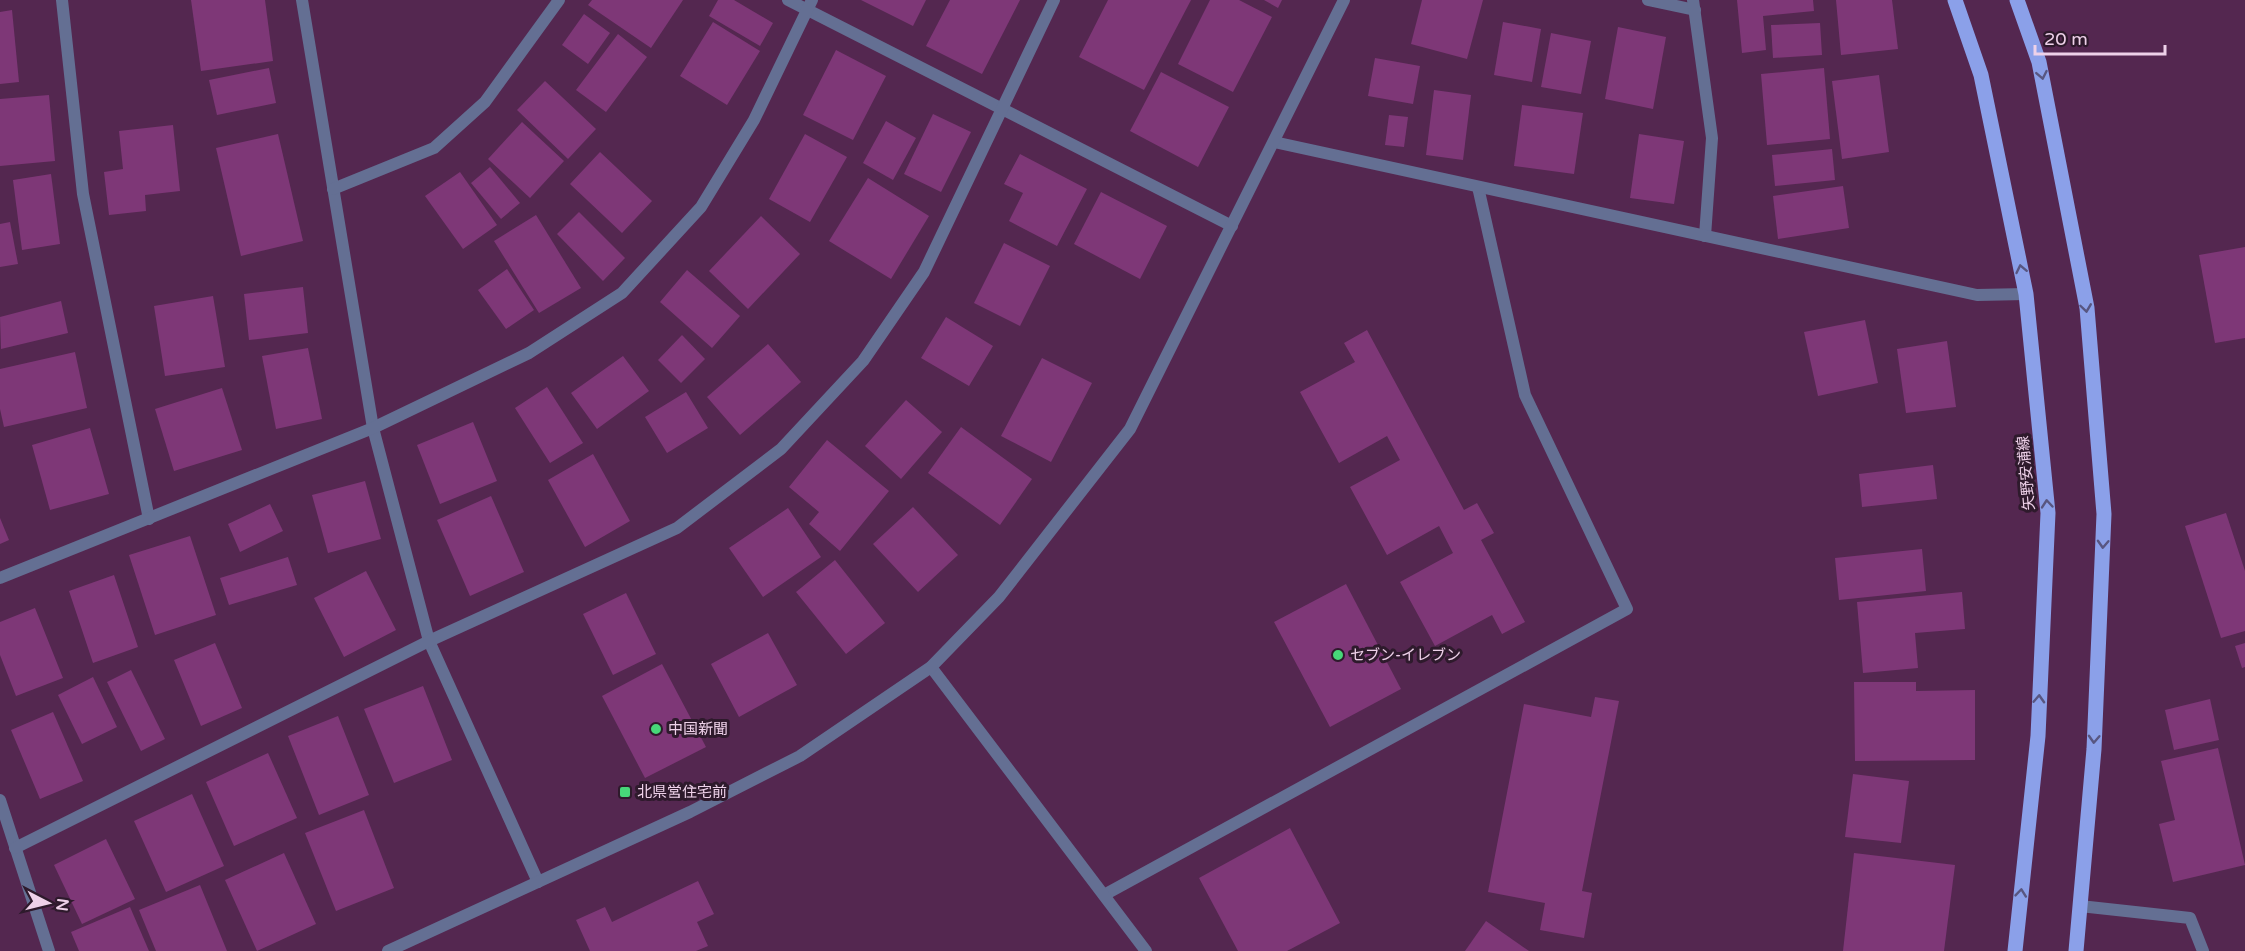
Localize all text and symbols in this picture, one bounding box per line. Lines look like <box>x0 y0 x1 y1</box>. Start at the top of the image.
scale bar <box>2035 18 2166 56</box>
text: 20 m <box>2044 28 2088 50</box>
one-way arrow <box>2035 70 2048 80</box>
one-way arrow <box>2015 264 2028 274</box>
one-way arrow <box>2080 304 2092 313</box>
street label: 矢野安浦線 <box>2014 435 2038 511</box>
one-way arrow <box>2041 499 2054 509</box>
one-way arrow <box>2097 540 2109 549</box>
place label: セブン-イレブン <box>1350 646 1461 664</box>
marker: セブン-イレブン <box>1331 648 1345 662</box>
one-way arrow <box>2033 694 2046 703</box>
place label: 中国新聞 <box>668 720 728 738</box>
marker: 中国新聞 <box>649 722 663 736</box>
one-way arrow <box>2088 735 2101 744</box>
place label: 北県営住宅前 <box>637 783 727 801</box>
marker: 北県営住宅前 <box>618 785 632 799</box>
north arrow <box>18 873 78 933</box>
one-way arrow <box>2014 888 2027 897</box>
text: N <box>51 897 73 912</box>

